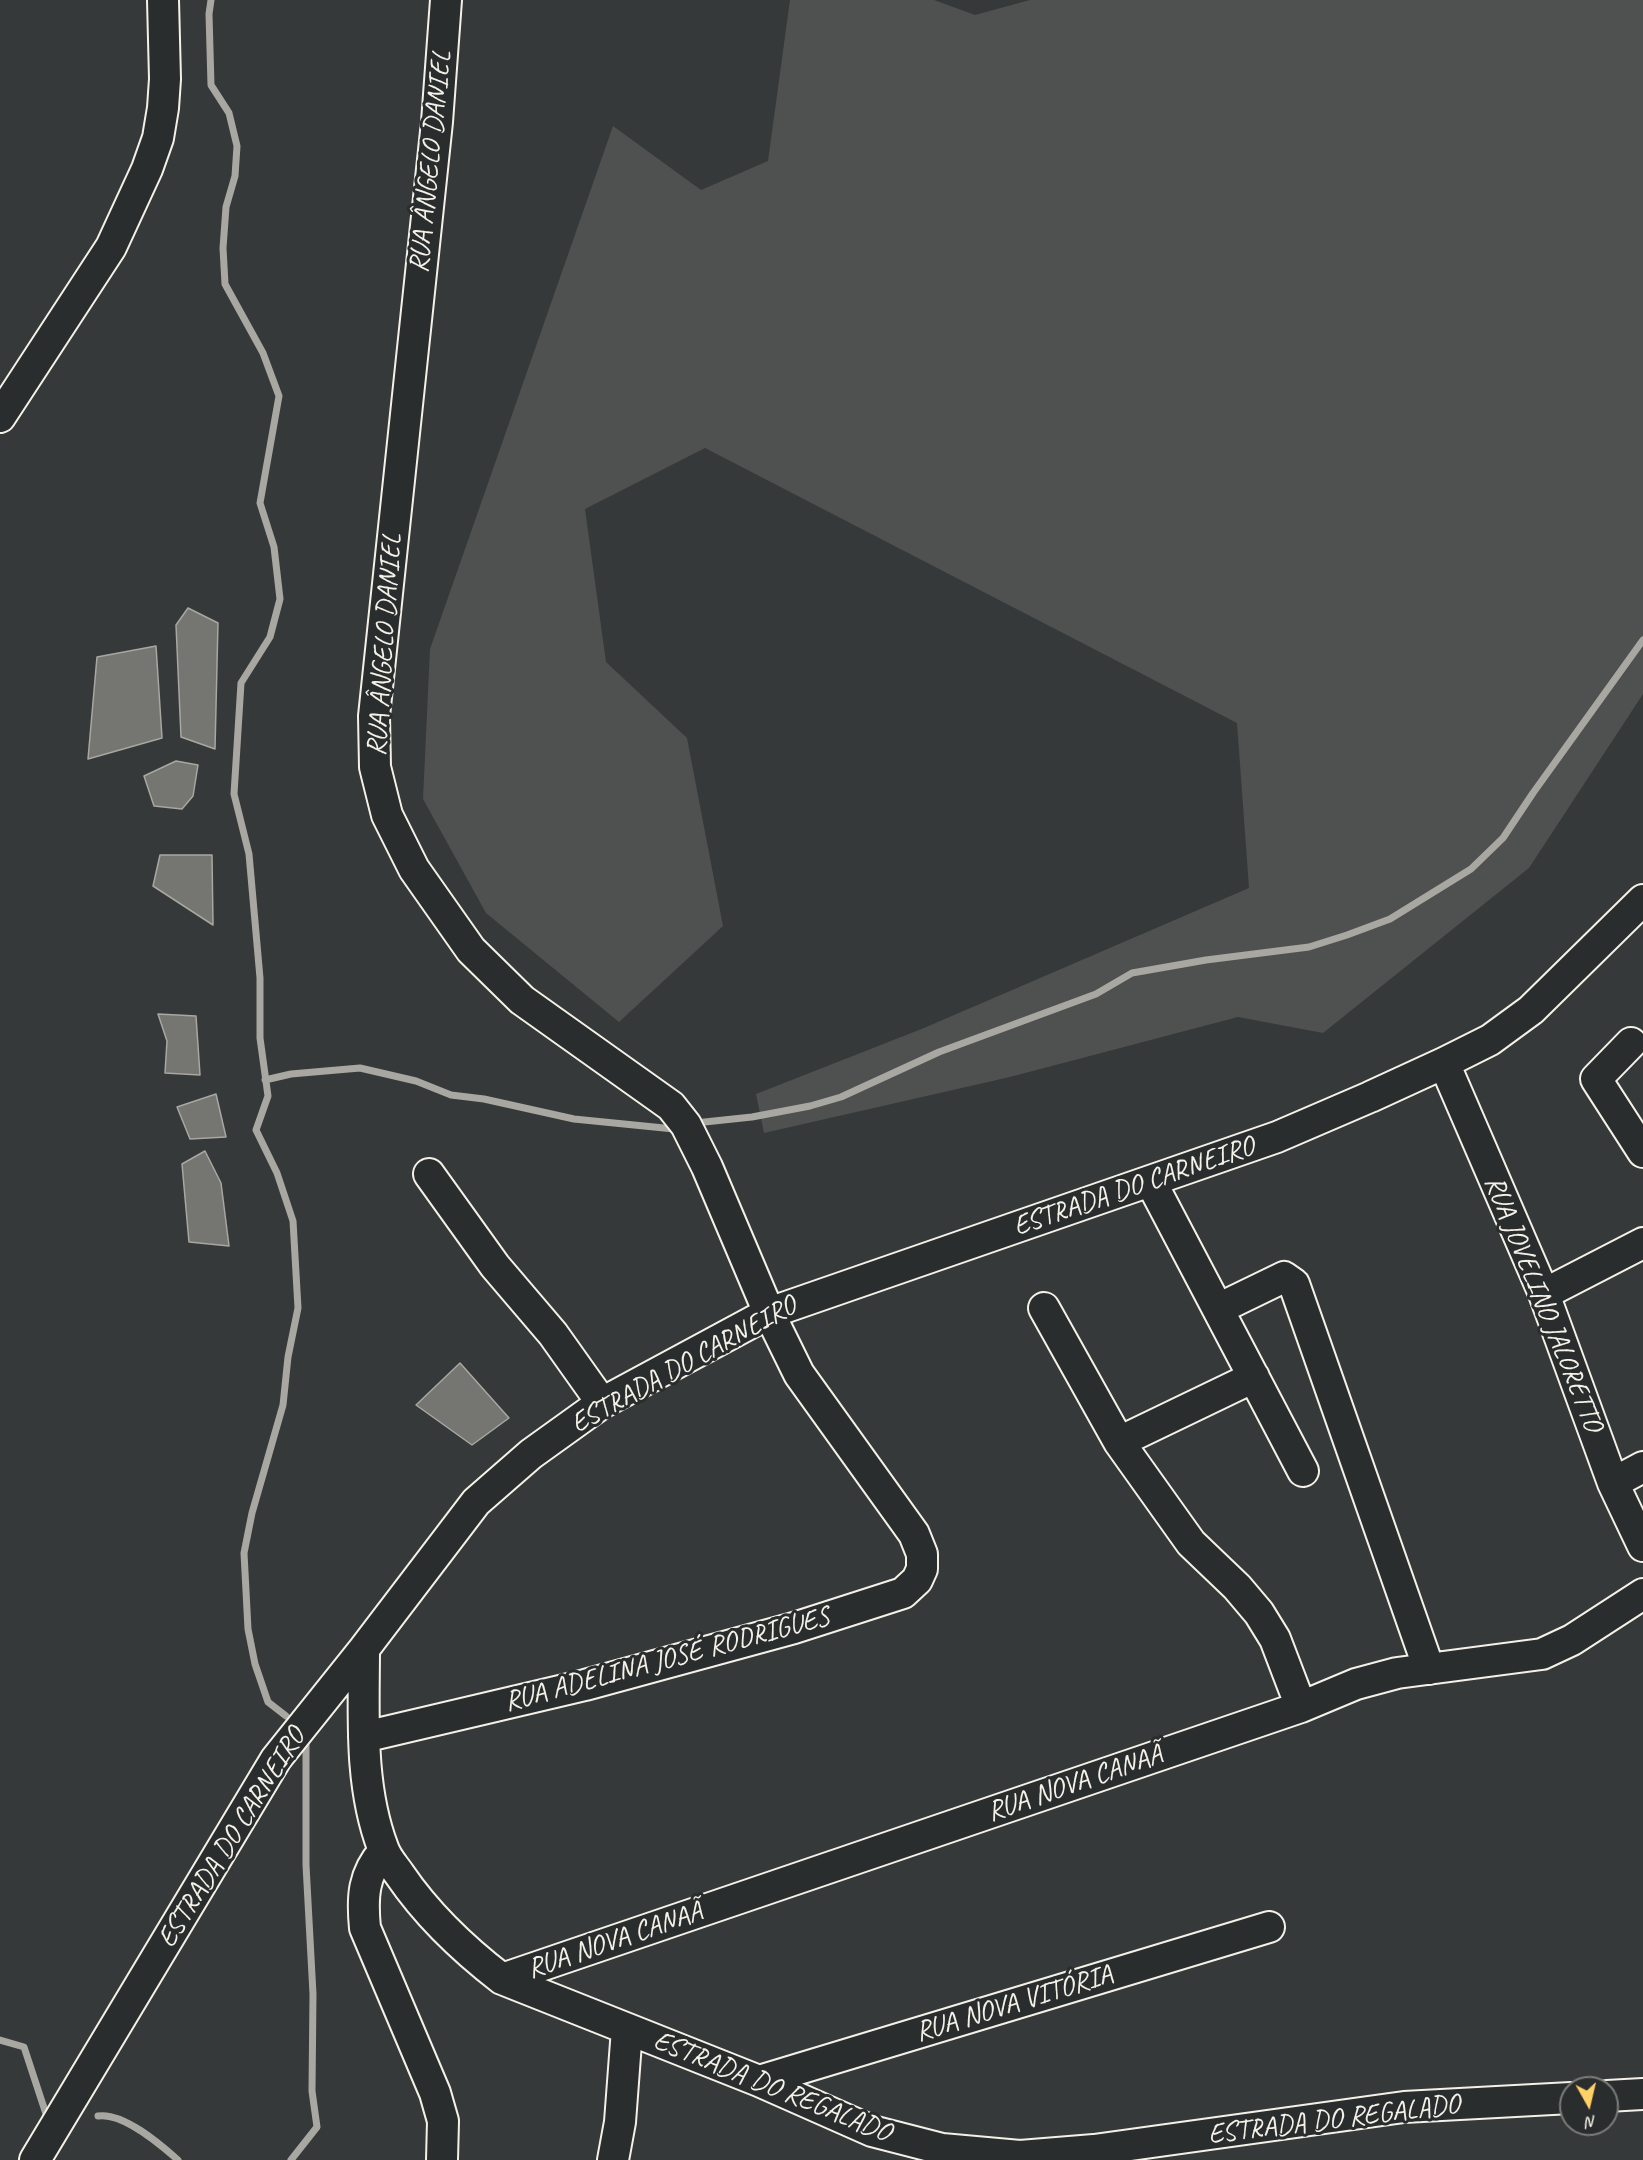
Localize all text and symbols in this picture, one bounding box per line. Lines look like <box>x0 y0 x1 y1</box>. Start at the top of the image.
street label: RUA ÂNGELO DANIEL <box>403 49 459 275</box>
street label: RUA ÂNGELO DANIEL <box>360 533 410 757</box>
street label: ESTRADA DO CARNEIRO <box>1009 1130 1259 1244</box>
street label: RUA JOVELINO JALORETTO <box>1476 1171 1610 1437</box>
street label: ESTRADA DO CARNEIRO <box>565 1289 803 1441</box>
street label: RUA ADELINA JOSÉ RODRIGUES <box>501 1600 833 1720</box>
street label: ESTRADA DO CARNEIRO <box>151 1722 313 1954</box>
street label: RUA NOVA CANAÃ <box>983 1738 1167 1830</box>
street label: RUA NOVA CANAÃ <box>523 1895 707 1987</box>
street label: RUA NOVA VITÓRIA <box>911 1958 1117 2050</box>
street label: ESTRADA DO REGALADO <box>648 2024 896 2150</box>
north arrow <box>1559 2076 1619 2136</box>
street label: ESTRADA DO REGALADO <box>1206 2088 1462 2152</box>
text: N <box>1585 2111 1598 2132</box>

